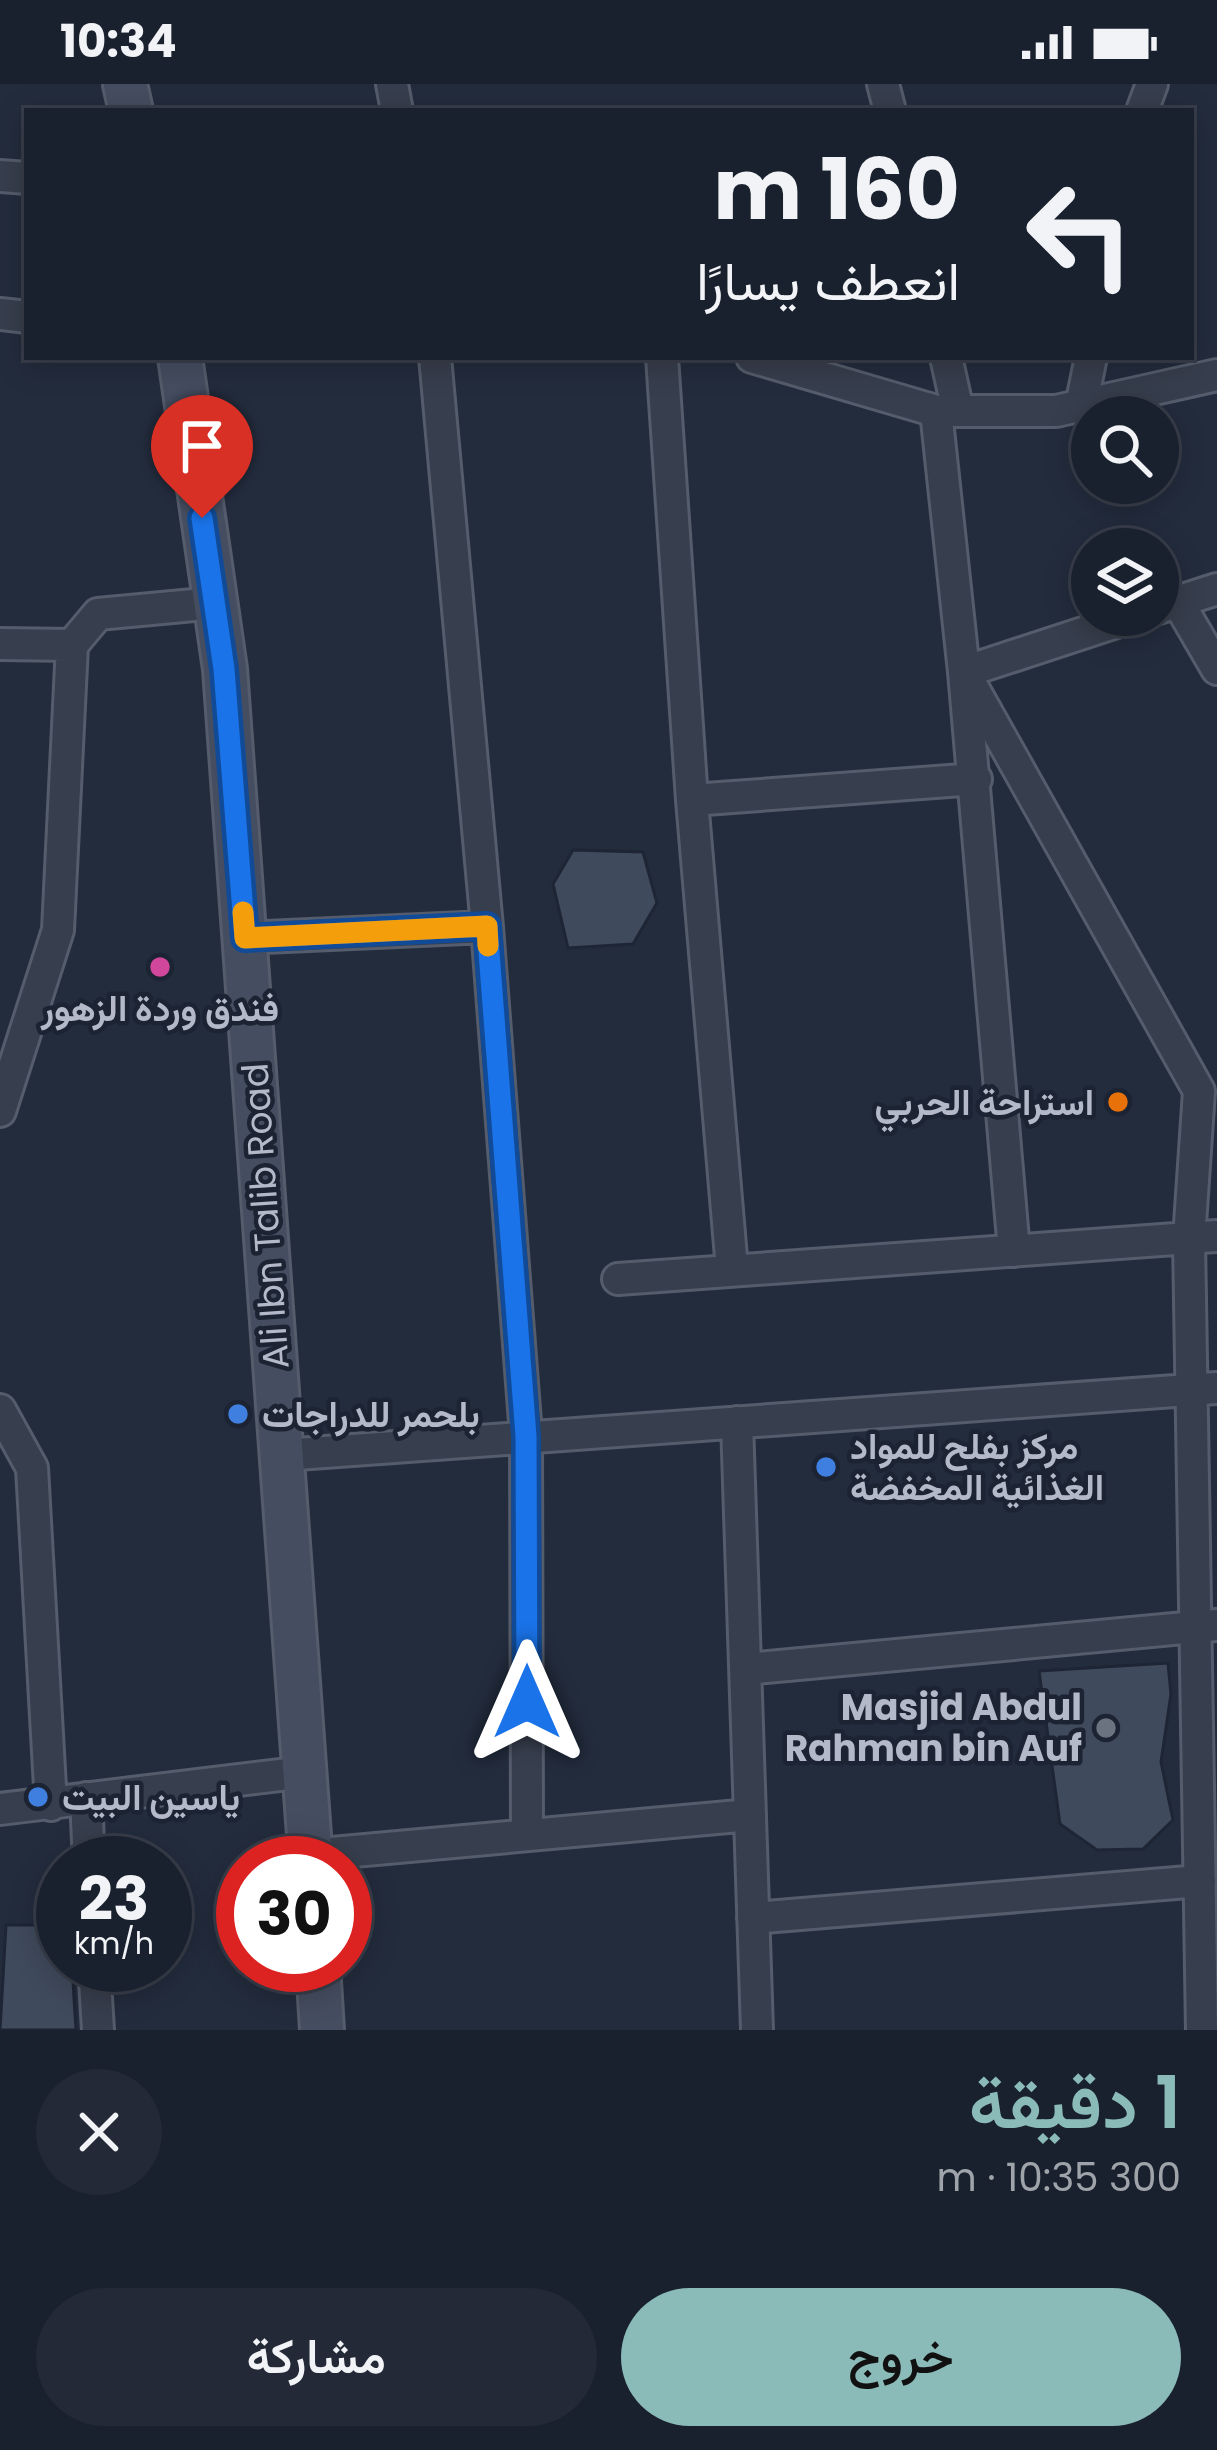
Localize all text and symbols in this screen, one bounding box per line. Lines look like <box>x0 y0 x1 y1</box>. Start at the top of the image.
text: 10:34 <box>60 10 177 73</box>
text: 160 m <box>713 131 960 248</box>
icon: left <box>1002 156 1158 312</box>
text: انعطف يسارًا <box>696 243 960 319</box>
pin <box>151 395 253 518</box>
map controls <box>1071 396 1179 636</box>
button: search <box>1071 396 1179 504</box>
icon: arrive <box>169 413 235 479</box>
button: layers <box>1071 528 1179 636</box>
marker: فندق وردة الزهور <box>147 954 173 980</box>
place label: فندق وردة الزهور <box>40 983 279 1034</box>
street label: Ali Ibn Talib Road <box>229 1061 302 1371</box>
place label: استراحة الحربي <box>875 1077 1094 1132</box>
marker: استراحة الحربي <box>1105 1089 1131 1115</box>
place label: بلحمر للدراجات <box>262 1389 480 1440</box>
marker: بلحمر للدراجات <box>225 1401 251 1427</box>
place label: مركز بفلح للمواد الغذائية المخفضة <box>850 1421 1104 1513</box>
marker: مركز بفلح للمواد الغذائية المخفضة <box>813 1454 839 1480</box>
position arrow <box>464 1639 590 1765</box>
place label: Masjid Abdul Rahman bin Auf <box>785 1682 1082 1774</box>
marker: Masjid Abdul Rahman bin Auf <box>1093 1715 1119 1741</box>
place label: ياسين البيت <box>62 1772 240 1823</box>
marker: ياسين البيت <box>25 1784 51 1810</box>
speed limit sign: 30 <box>216 1836 372 1992</box>
text: 23 <box>79 1857 149 1941</box>
text: km/h <box>74 1922 154 1965</box>
text: 1 دقيقة <box>969 2052 1181 2153</box>
button: close <box>36 2069 162 2195</box>
text: 300 m · 10:35 <box>937 2150 1181 2205</box>
button: مشاركة <box>36 2288 597 2426</box>
button: خروج <box>621 2288 1181 2426</box>

